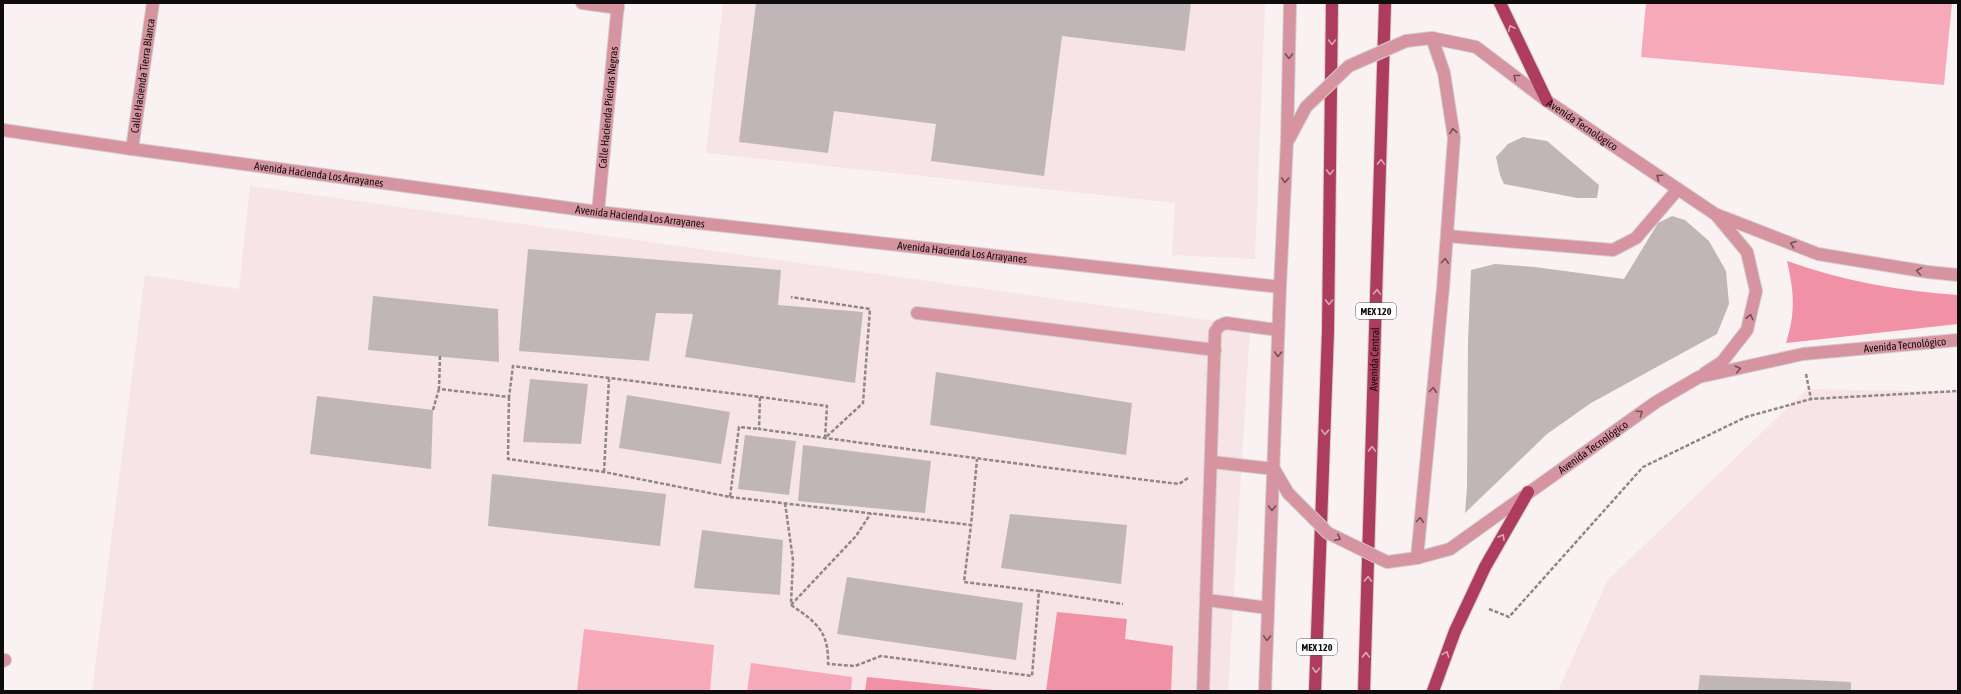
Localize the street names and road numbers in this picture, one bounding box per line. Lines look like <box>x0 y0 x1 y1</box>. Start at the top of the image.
street label: Calle Hacienda Tierra Blanca <box>128 18 157 134</box>
street label: Calle Hacienda Piedras Negras <box>596 46 620 169</box>
street label: Avenida Tecnológico <box>1545 97 1620 153</box>
street label: Avenida Hacienda Los Arrayanes <box>254 160 384 189</box>
street label: Avenida Hacienda Los Arrayanes <box>575 203 706 230</box>
street label: Avenida Hacienda Los Arrayanes <box>897 239 1028 265</box>
road number: MEX 120 <box>1356 303 1396 319</box>
street label: Avenida Central <box>1367 327 1381 391</box>
street label: Avenida Tecnológico <box>1863 335 1947 355</box>
street label: Avenida Tecnológico <box>1556 418 1630 476</box>
road number: MEX 120 <box>1297 639 1337 655</box>

